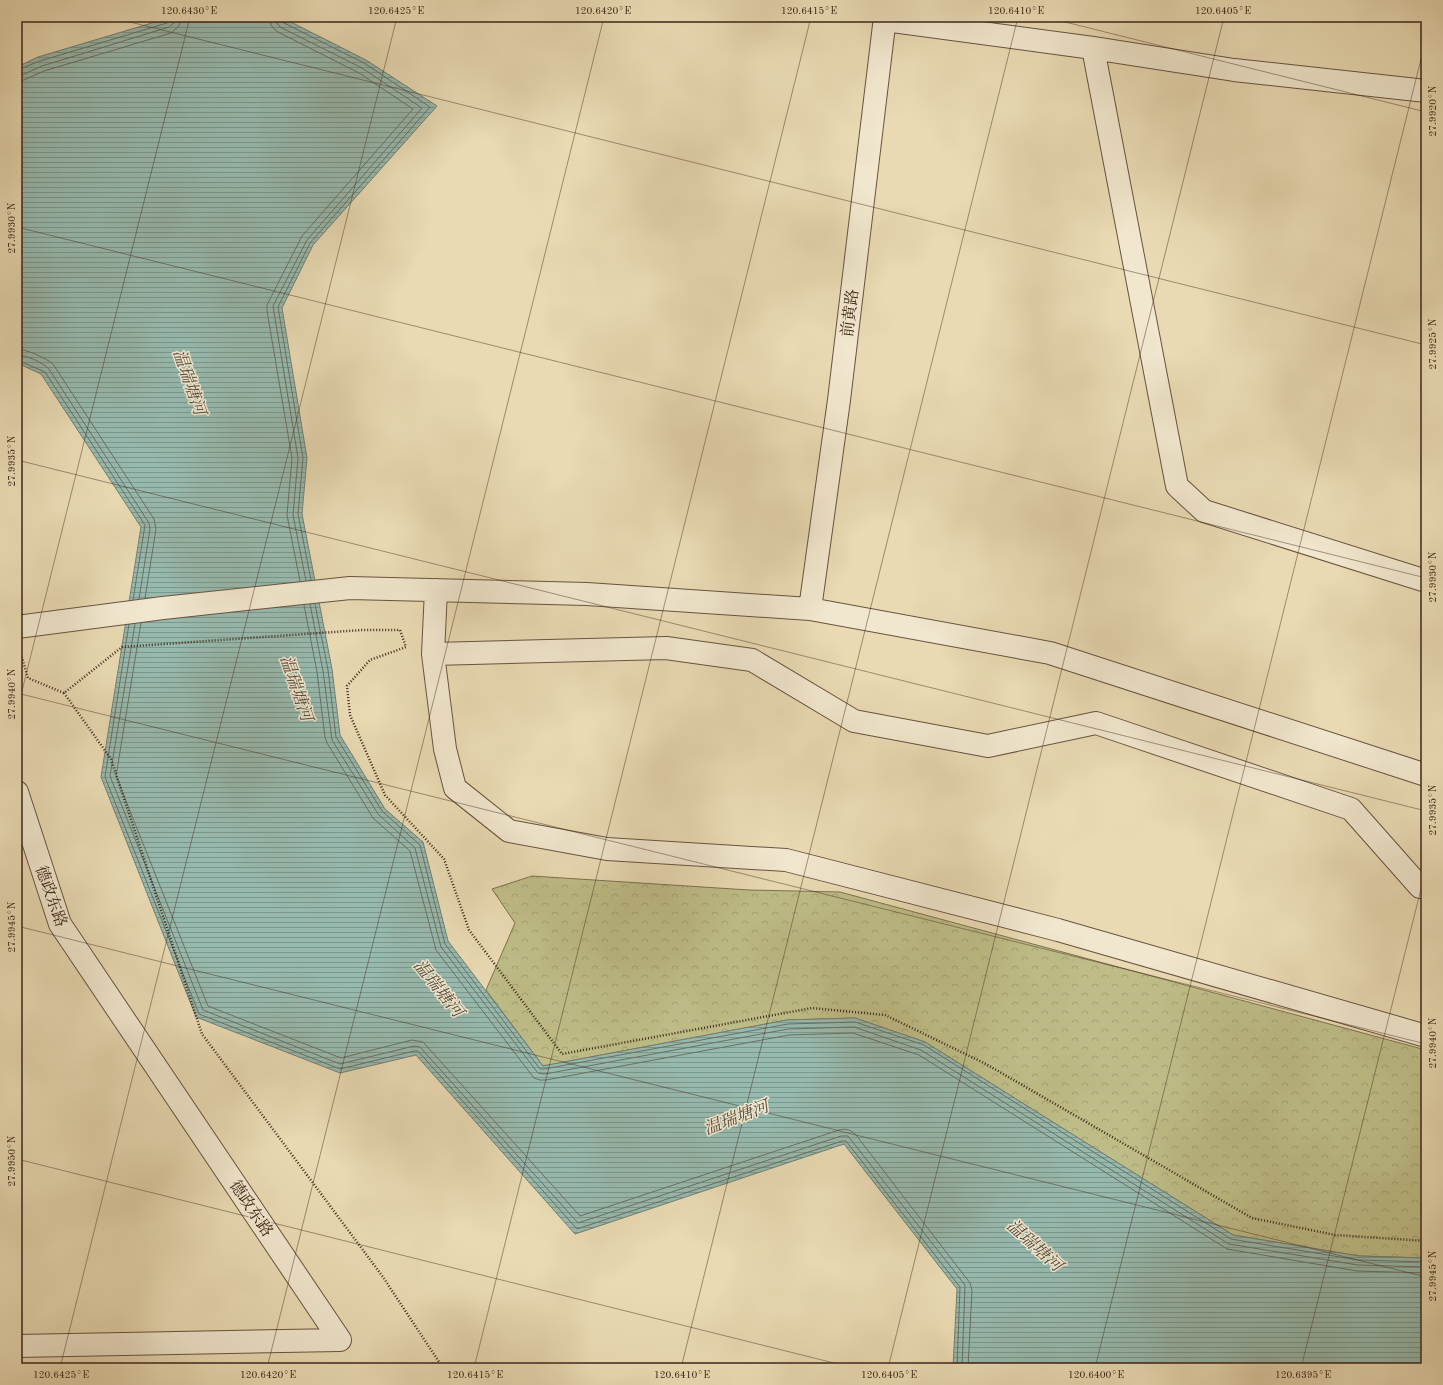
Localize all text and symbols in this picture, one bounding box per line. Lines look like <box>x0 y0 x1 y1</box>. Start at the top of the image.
text: 120.6430°E <box>161 6 217 16</box>
text: 120.6425°E <box>368 6 424 16</box>
text: 120.6420°E <box>575 6 631 16</box>
text: 120.6415°E <box>781 6 837 16</box>
text: 120.6410°E <box>988 6 1044 16</box>
text: 120.6405°E <box>1195 6 1251 16</box>
text: 27.9920°N <box>1428 85 1438 137</box>
text: 27.9930°N <box>7 202 17 254</box>
street label: 前黄路 <box>838 288 862 338</box>
text: 27.9925°N <box>1428 318 1438 370</box>
water label: 温瑞塘河 <box>169 347 211 420</box>
text: 27.9935°N <box>7 435 17 487</box>
text: 27.9930°N <box>1428 551 1438 603</box>
water label: 温瑞塘河 <box>276 653 318 726</box>
text: 27.9940°N <box>7 668 17 720</box>
text: 27.9935°N <box>1428 784 1438 836</box>
street label: 德政东路 <box>32 863 70 929</box>
text: 27.9945°N <box>7 901 17 953</box>
water label: 温瑞塘河 <box>410 956 469 1023</box>
text: 27.9940°N <box>1428 1017 1438 1069</box>
water label: 温瑞塘河 <box>701 1095 774 1139</box>
text: 27.9950°N <box>7 1135 17 1187</box>
street label: 德政东路 <box>226 1177 277 1240</box>
water label: 温瑞塘河 <box>1003 1216 1069 1277</box>
text: 27.9945°N <box>1428 1250 1438 1302</box>
text: 120.6425°E <box>33 1370 89 1380</box>
text: 120.6420°E <box>240 1370 296 1380</box>
text: 120.6415°E <box>447 1370 503 1380</box>
text: 120.6410°E <box>654 1370 710 1380</box>
text: 120.6405°E <box>861 1370 917 1380</box>
text: 120.6400°E <box>1068 1370 1124 1380</box>
text: 120.6395°E <box>1275 1370 1331 1380</box>

